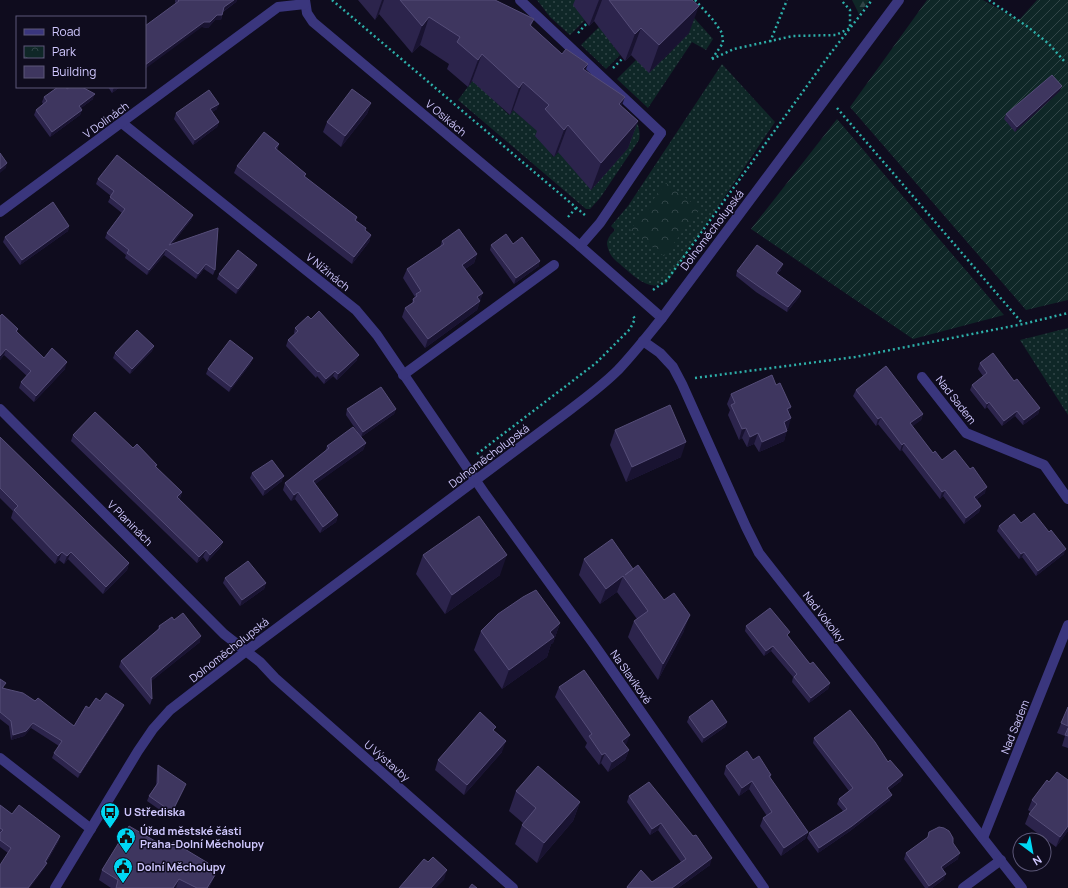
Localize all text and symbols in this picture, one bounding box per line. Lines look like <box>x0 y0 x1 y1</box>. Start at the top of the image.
legend <box>16 16 146 88</box>
text: Road <box>52 23 80 40</box>
text: Park <box>52 43 77 60</box>
text: Building <box>52 63 96 80</box>
street label: V Osikách <box>423 96 470 139</box>
street label: V Dolinách <box>80 98 132 141</box>
street label: Dolnoměcholupská <box>676 186 747 273</box>
street label: V Nížinách <box>303 249 353 294</box>
street label: Nad Sadem <box>933 372 980 427</box>
street label: Dolnoměcholupská <box>445 420 532 491</box>
street label: V Planinách <box>104 497 156 549</box>
street label: Nad Vokolky <box>800 588 849 645</box>
street label: Dolnoměcholupská <box>186 614 272 685</box>
street label: Na Slavíkově <box>607 647 656 707</box>
street label: Nad Sadem <box>997 697 1032 756</box>
street label: U Výstavby <box>361 737 414 785</box>
bus stop icon: U Střediska <box>99 801 121 829</box>
place label: U Střediska <box>124 804 185 819</box>
place label: Úřad městské části Praha-Dolní Měcholupy <box>140 823 265 851</box>
public building icon: Úřad městské části Praha-Dolní Měcholupy <box>115 826 137 854</box>
north arrow <box>1012 832 1052 872</box>
text: N <box>1030 852 1045 869</box>
public building icon: Dolní Měcholupy <box>112 856 134 884</box>
place label: Dolní Měcholupy <box>137 859 226 874</box>

